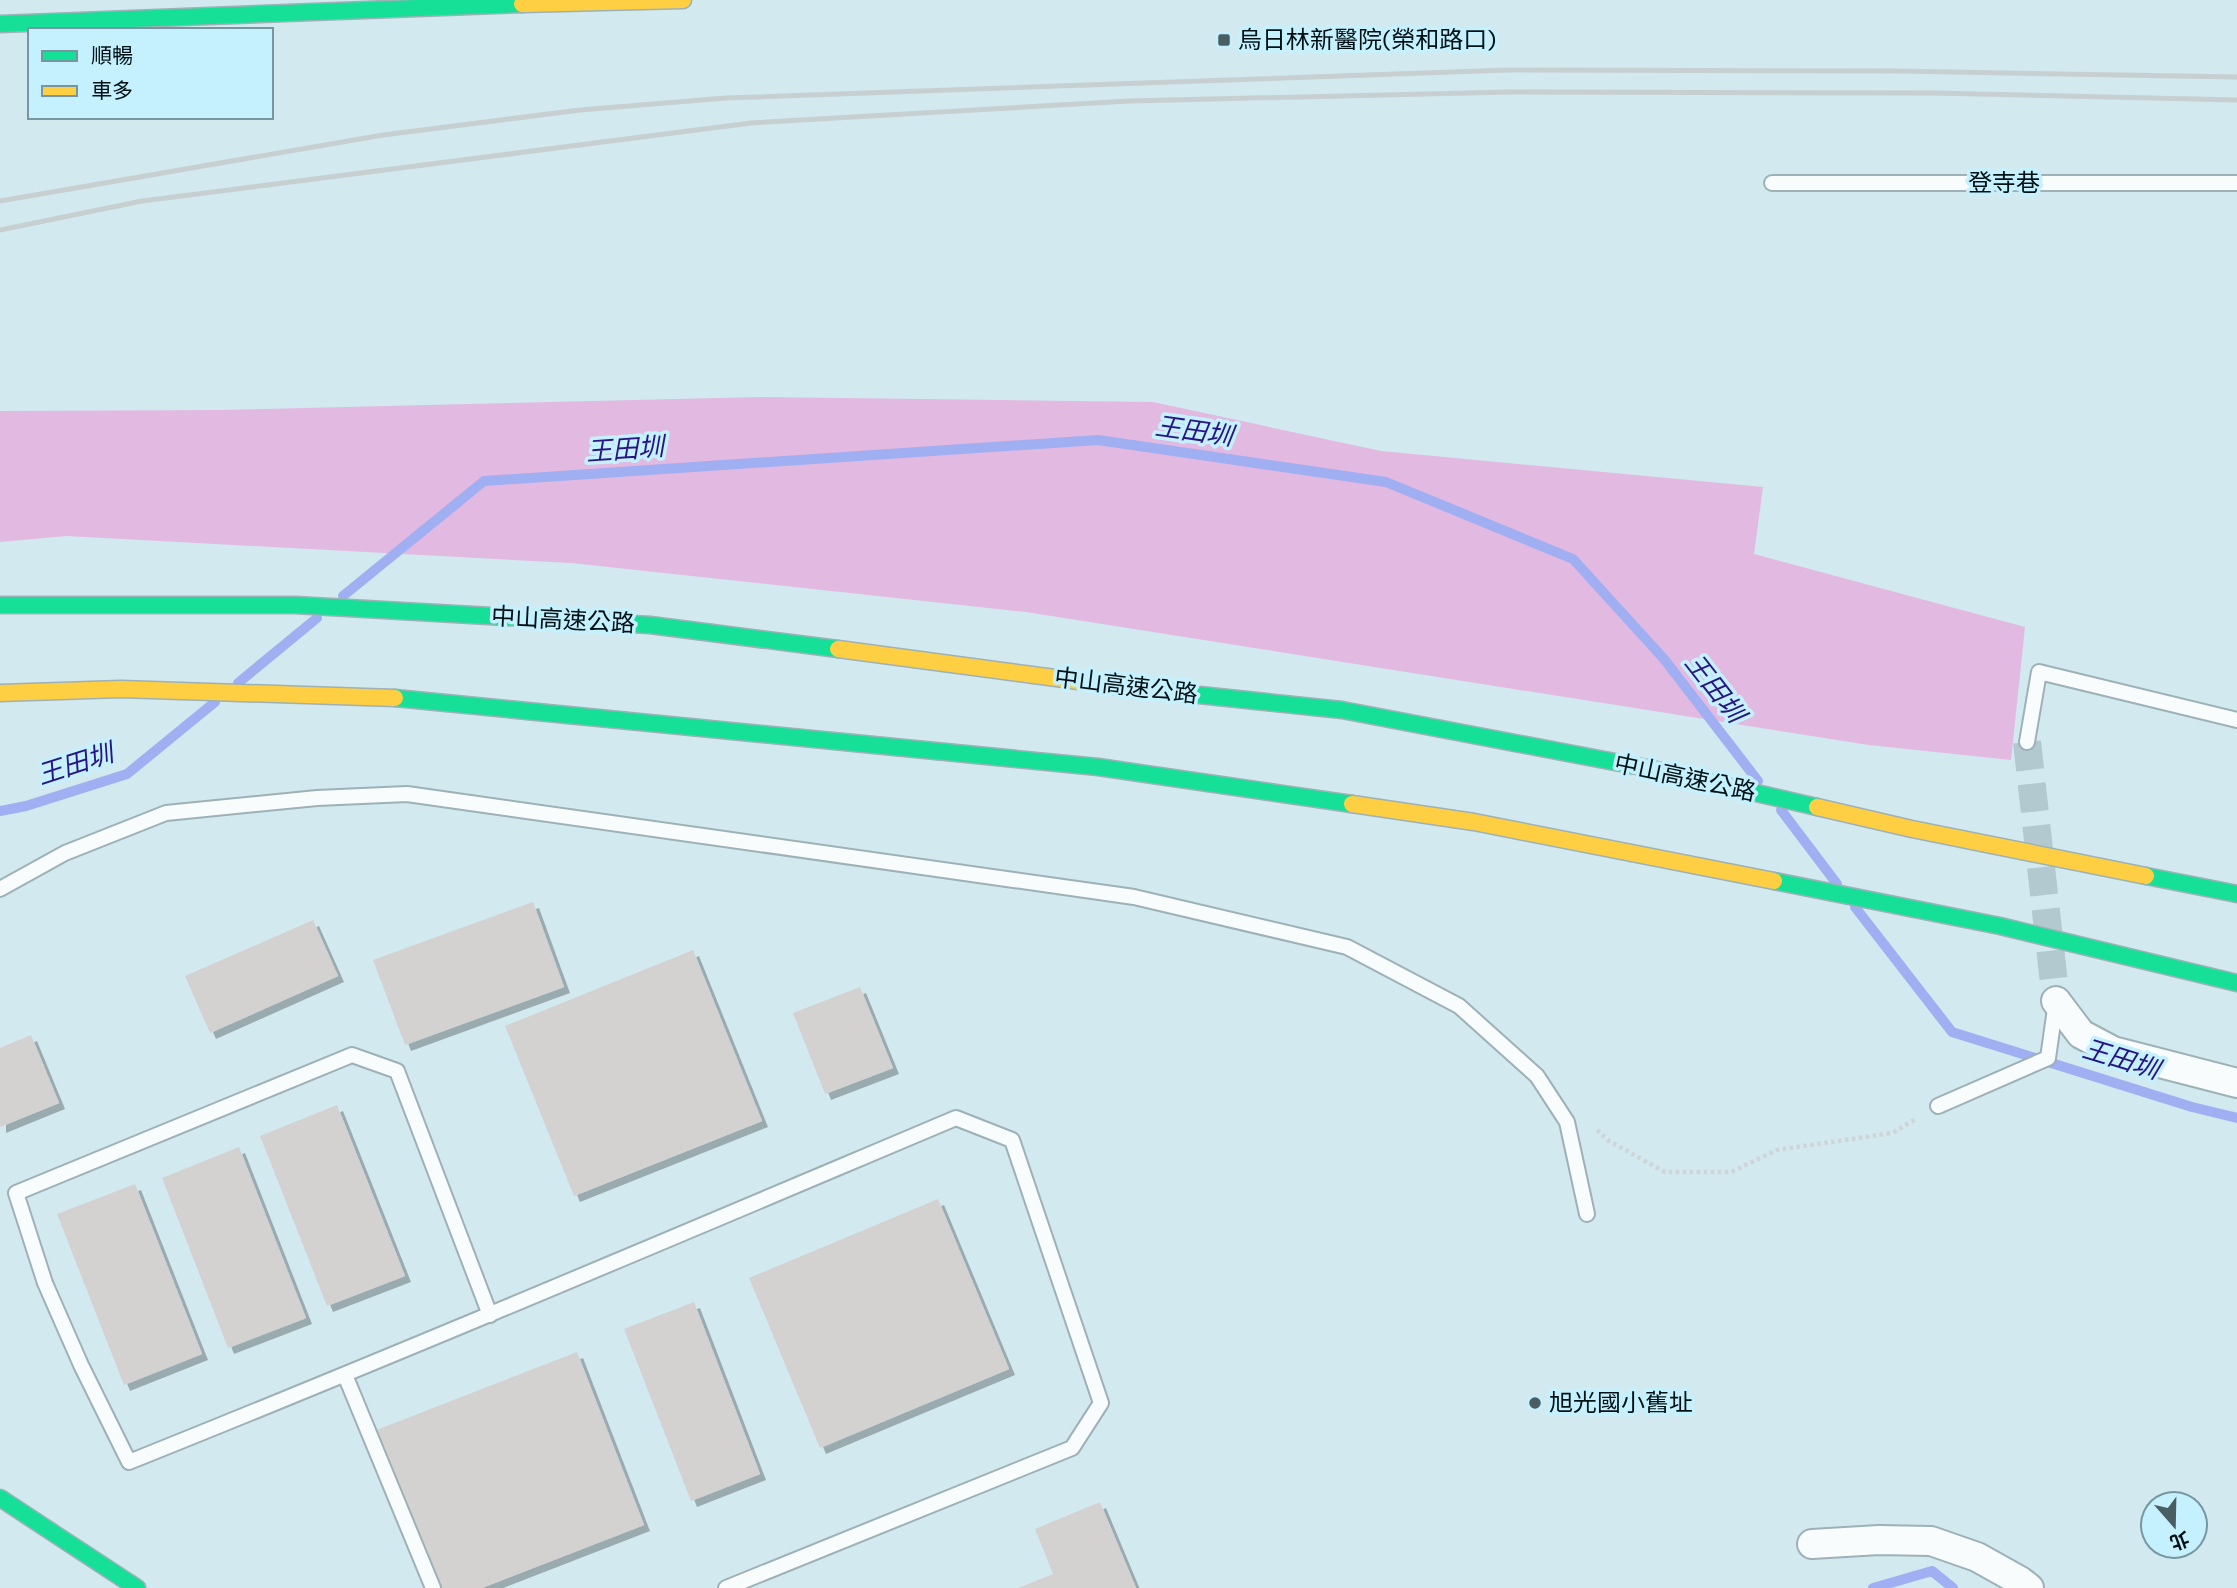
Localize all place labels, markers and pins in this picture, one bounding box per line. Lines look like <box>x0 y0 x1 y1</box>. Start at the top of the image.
place label: 烏日林新醫院(榮和路口) <box>1238 24 1496 53</box>
marker: 烏日林新醫院(榮和路口) <box>1216 32 1232 48</box>
place label: 旭光國小舊址 <box>1549 1387 1693 1416</box>
marker: 旭光國小舊址 <box>1527 1395 1543 1411</box>

